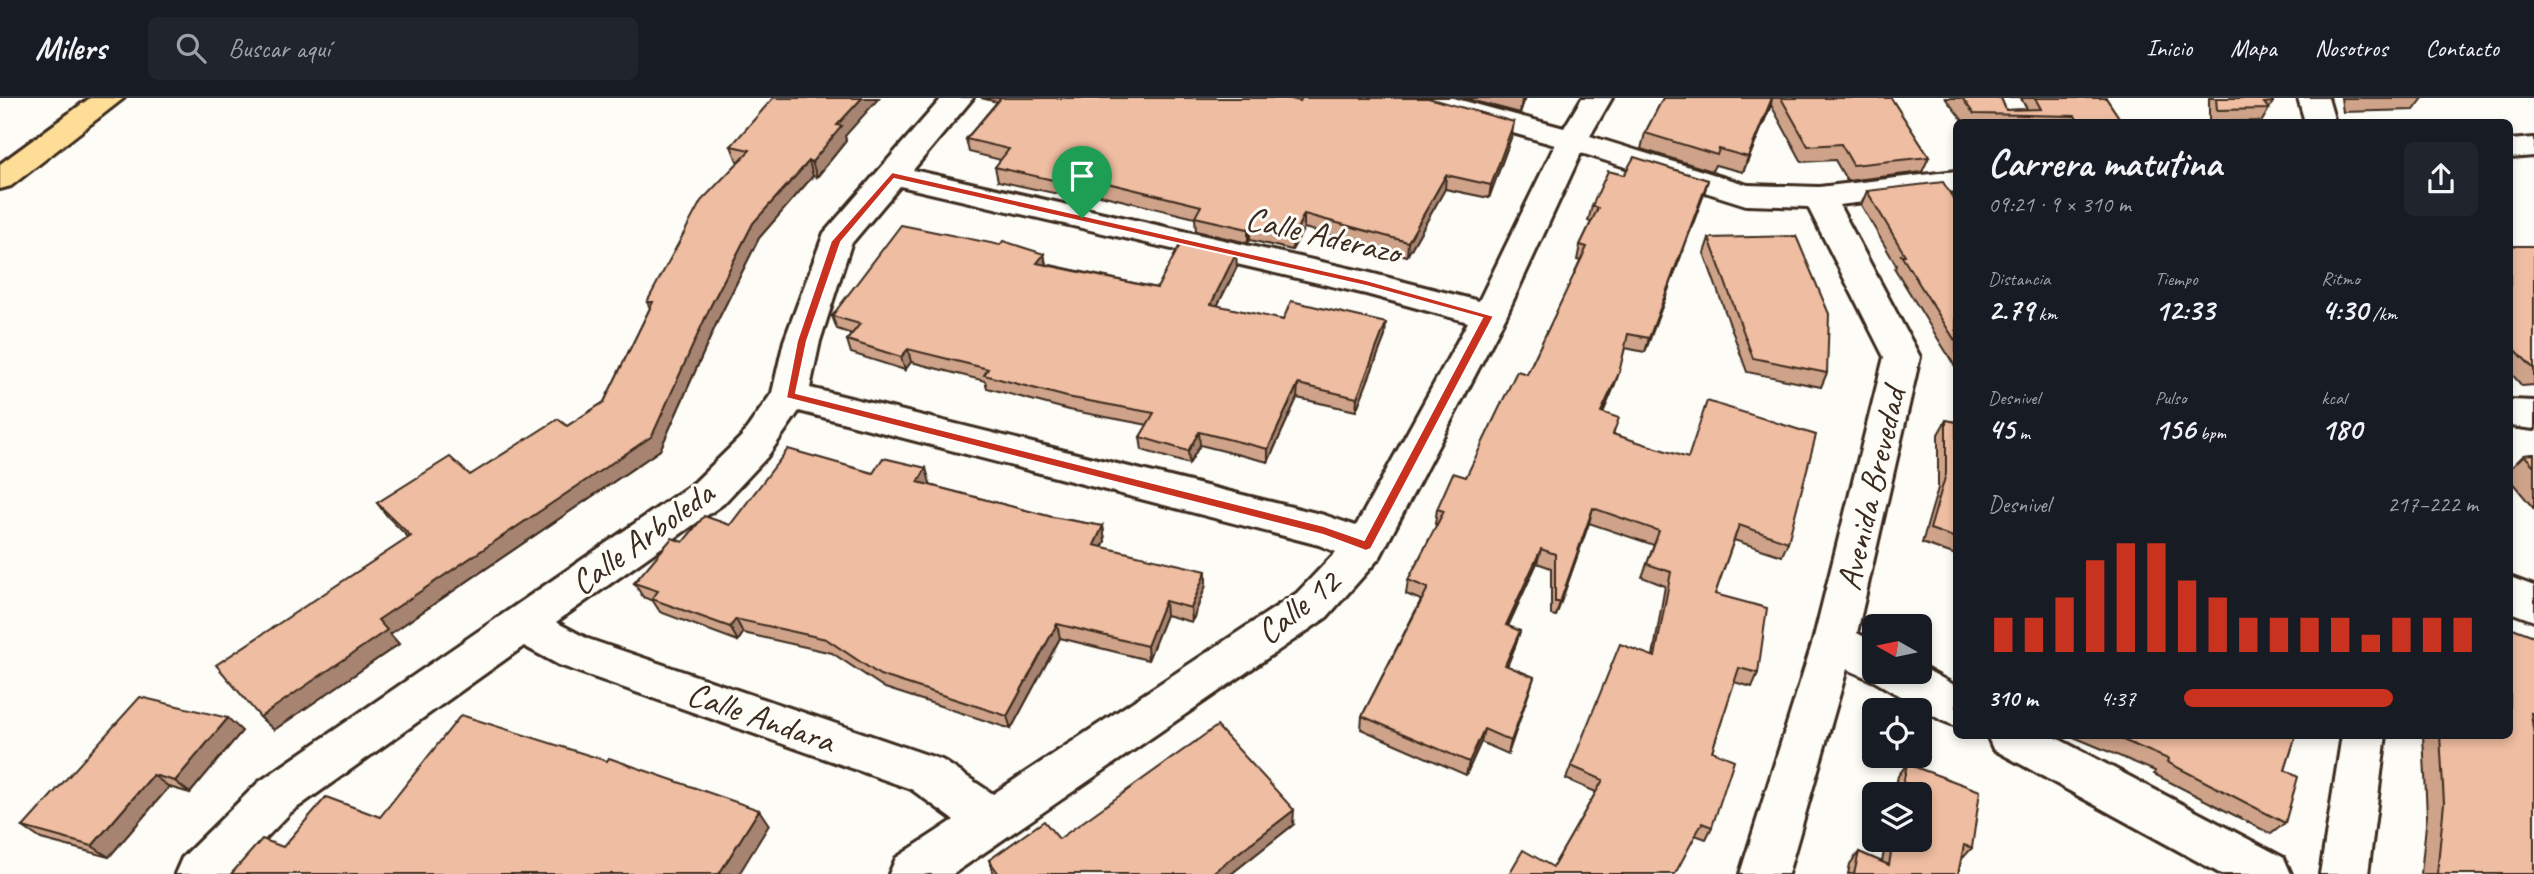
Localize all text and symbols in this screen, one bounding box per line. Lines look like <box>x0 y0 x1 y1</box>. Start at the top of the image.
search box <box>148 17 638 80</box>
text: Milers <box>35 27 106 69</box>
icon: search <box>172 29 210 67</box>
text: Buscar aquí <box>228 32 330 65</box>
text: Inicio <box>2146 33 2192 63</box>
text: Mapa <box>2230 33 2277 63</box>
text: Nosotros <box>2315 33 2387 63</box>
text: Contacto <box>2425 33 2499 63</box>
text: Carrera matutina <box>1988 140 2222 187</box>
button: share <box>2404 142 2478 216</box>
pin <box>1052 146 1112 218</box>
icon: arrive <box>1063 157 1101 195</box>
text: 09:21 · 9 × 310 m <box>1988 190 2131 219</box>
street label: Calle Aderazo <box>1241 195 1408 275</box>
text: Distancia <box>1988 267 2050 291</box>
text: Tiempo <box>2155 267 2198 291</box>
text: Ritmo <box>2321 267 2360 291</box>
text: 2.79 <box>1988 291 2034 329</box>
text: 12:33 <box>2155 291 2215 329</box>
text: 4:30 <box>2321 291 2368 329</box>
text: km <box>2034 302 2057 326</box>
text: /km <box>2368 302 2397 326</box>
street label: Avenida Brevedad <box>1826 378 1917 595</box>
text: Desnivel <box>1988 386 2040 410</box>
text: Pulso <box>2155 386 2187 410</box>
text: kcal <box>2321 386 2346 410</box>
text: 45 <box>1988 410 2015 448</box>
text: 156 <box>2155 410 2195 448</box>
text: 180 <box>2321 410 2362 448</box>
text: m <box>2015 421 2030 445</box>
text: bpm <box>2195 421 2226 445</box>
street label: Calle Arboleda <box>561 470 724 605</box>
text: Desnivel <box>1988 490 2050 519</box>
text: 217–222 m <box>2387 490 2478 519</box>
street label: Calle 12 <box>1247 558 1352 654</box>
north arrow <box>1862 614 1932 684</box>
map controls <box>1862 614 1932 852</box>
street label: Calle Andara <box>681 671 843 764</box>
text: 310 m <box>1988 684 2038 713</box>
text: 4:37 <box>2100 684 2136 713</box>
button: locate <box>1862 698 1932 768</box>
button: layers <box>1862 782 1932 852</box>

